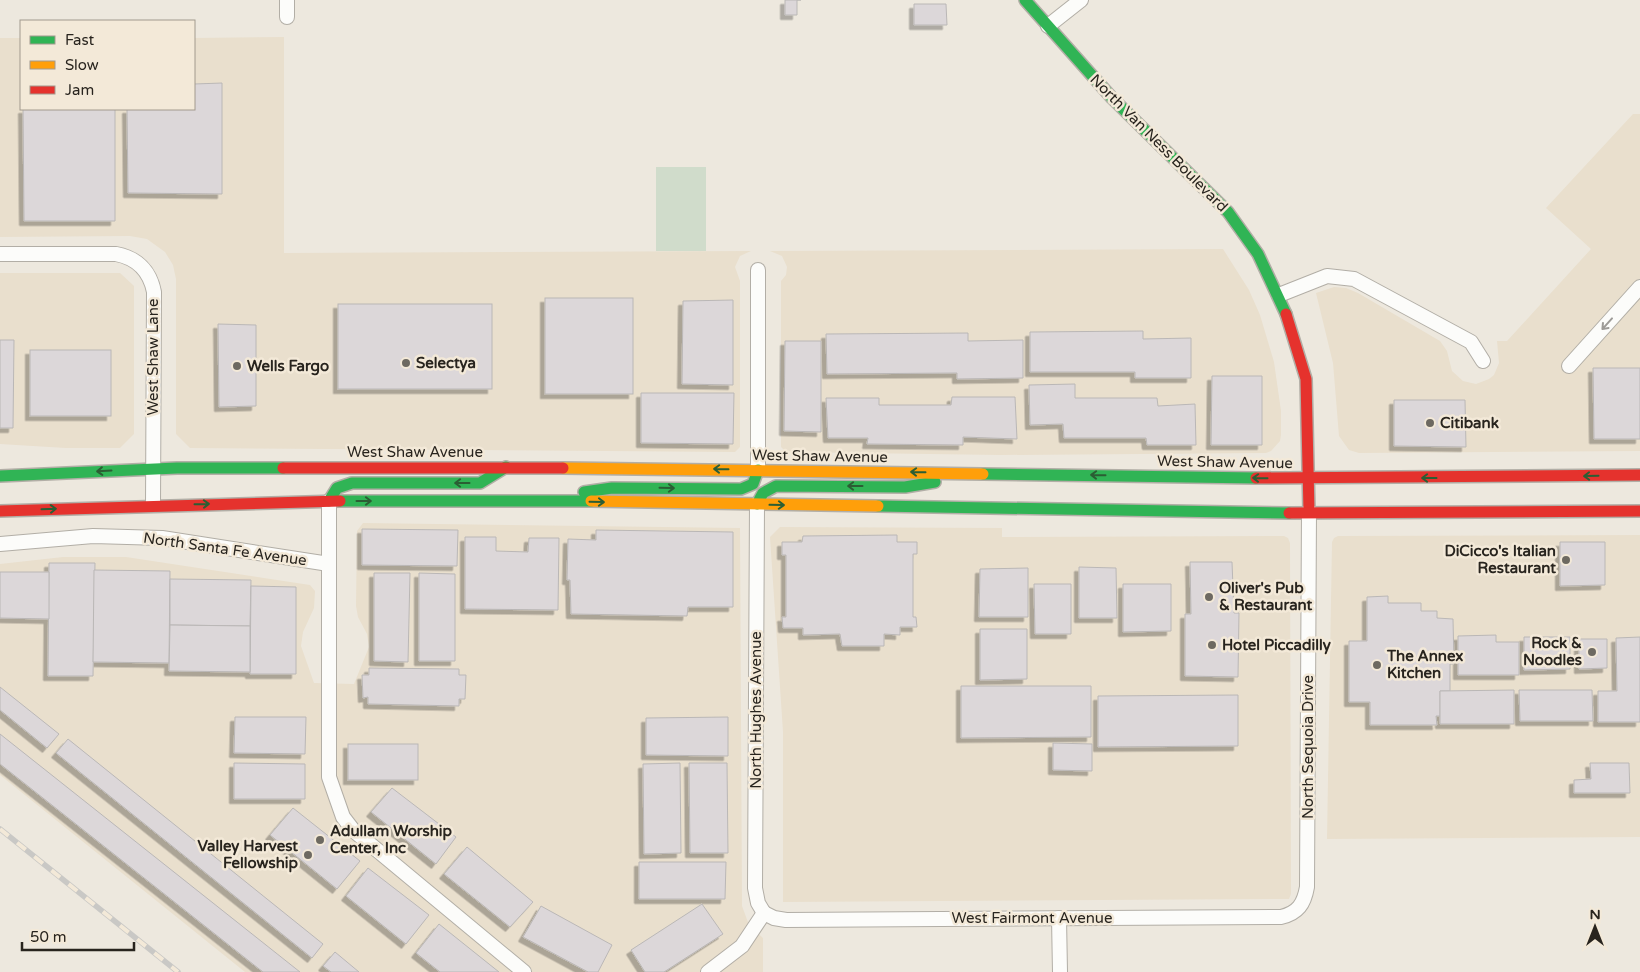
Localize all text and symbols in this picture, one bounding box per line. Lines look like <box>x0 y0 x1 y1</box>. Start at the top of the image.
legend <box>20 20 195 110</box>
text: Fast <box>65 31 95 49</box>
text: Slow <box>65 56 99 74</box>
street label: North Van Ness Boulevard <box>1086 70 1232 216</box>
text: Jam <box>65 81 94 99</box>
street label: West Shaw Lane <box>144 299 162 415</box>
one-way arrow <box>1601 317 1613 330</box>
place label: Selectya <box>416 354 476 373</box>
place label: Wells Fargo <box>247 357 329 376</box>
marker: Selectya <box>400 357 412 369</box>
marker: Wells Fargo <box>231 360 243 372</box>
place label: Citibank <box>1440 414 1499 432</box>
marker: Citibank <box>1424 417 1436 429</box>
street label: West Shaw Avenue <box>347 443 483 461</box>
street label: West Shaw Avenue <box>752 446 888 466</box>
street label: West Shaw Avenue <box>1157 452 1293 472</box>
one-way arrow <box>713 465 729 474</box>
one-way arrow <box>96 467 112 476</box>
one-way arrow <box>910 467 926 476</box>
one-way arrow <box>1090 470 1106 480</box>
one-way arrow <box>1584 471 1600 481</box>
one-way arrow <box>1253 473 1269 483</box>
one-way arrow <box>1421 473 1437 482</box>
one-way arrow <box>454 478 470 488</box>
one-way arrow <box>847 481 864 491</box>
one-way arrow <box>659 483 675 493</box>
one-way arrow <box>356 496 372 506</box>
one-way arrow <box>588 497 605 507</box>
one-way arrow <box>194 500 210 509</box>
one-way arrow <box>768 500 785 510</box>
one-way arrow <box>40 505 56 514</box>
street label: North Santa Fe Avenue <box>142 529 308 569</box>
place label: DiCicco's Italian Restaurant <box>1445 542 1556 577</box>
marker: DiCicco's Italian Restaurant <box>1560 554 1572 566</box>
place label: Oliver's Pub & Restaurant <box>1219 579 1313 614</box>
marker: Oliver's Pub & Restaurant <box>1203 591 1215 603</box>
street label: North Hughes Avenue <box>747 631 765 789</box>
place label: Rock & Noodles <box>1523 634 1582 669</box>
place label: Hotel Piccadilly <box>1222 636 1331 655</box>
marker: Hotel Piccadilly <box>1206 639 1218 651</box>
marker: Rock & Noodles <box>1586 646 1598 658</box>
place label: The Annex Kitchen <box>1386 647 1463 682</box>
marker: The Annex Kitchen <box>1371 659 1383 671</box>
street label: North Sequoia Drive <box>1299 675 1317 819</box>
place label: Adullam Worship Center, Inc <box>330 822 453 857</box>
marker: Adullam Worship Center, Inc <box>314 834 326 846</box>
place label: Valley Harvest Fellowship <box>197 837 299 873</box>
marker: Valley Harvest Fellowship <box>302 849 314 861</box>
north arrow <box>1570 902 1620 952</box>
text: N <box>1589 906 1601 923</box>
street label: West Fairmont Avenue <box>952 909 1112 927</box>
scale bar <box>22 920 135 952</box>
text: 50 m <box>30 928 67 946</box>

